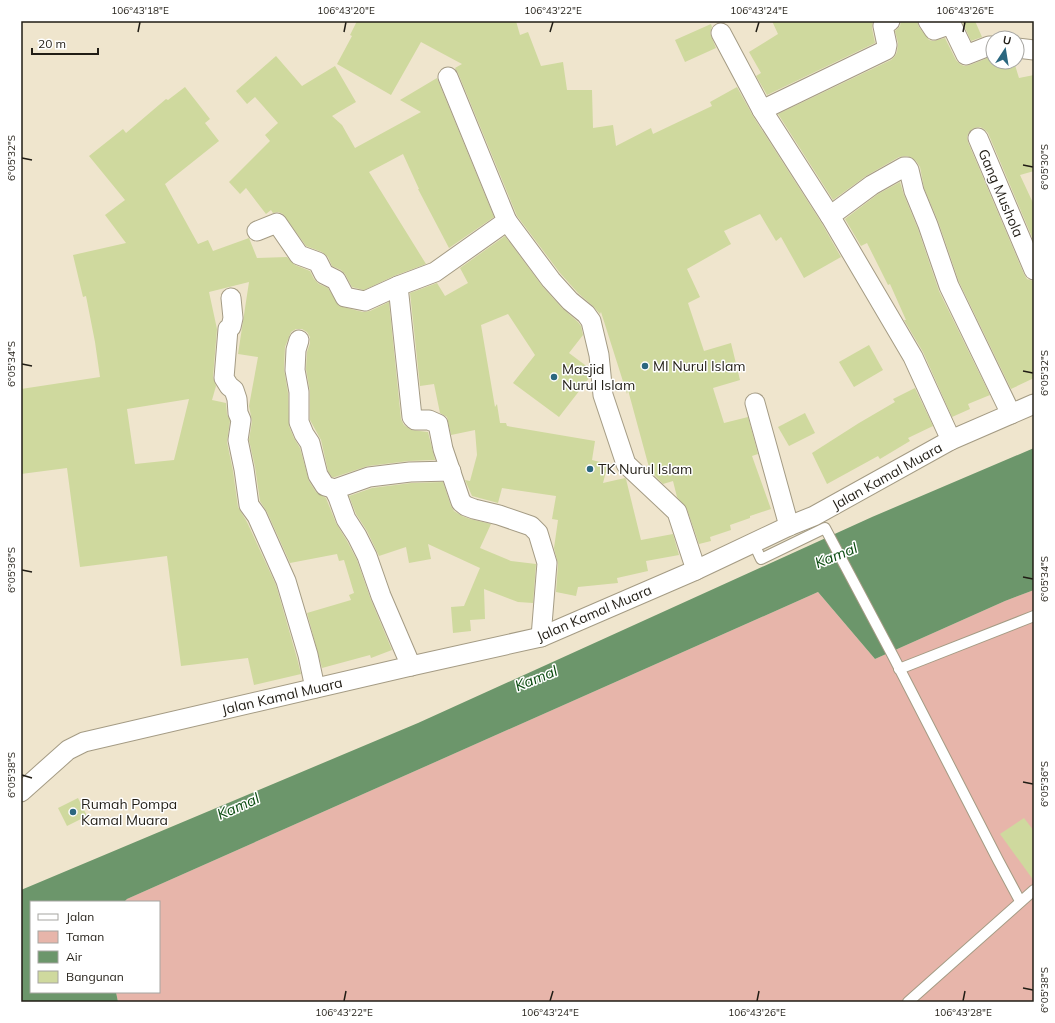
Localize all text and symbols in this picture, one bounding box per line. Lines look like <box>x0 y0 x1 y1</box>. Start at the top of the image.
text: 106°43'18"E <box>111 4 169 17</box>
text: 106°43'20"E <box>317 4 375 17</box>
text: 106°43'22"E <box>524 4 582 17</box>
text: 106°43'24"E <box>730 4 788 17</box>
text: 106°43'26"E <box>936 4 994 17</box>
scale bar <box>32 30 98 56</box>
north arrow <box>985 30 1025 70</box>
text: U <box>1002 33 1013 48</box>
text: 20 m <box>38 36 66 51</box>
text: 6°05'32"S <box>5 135 18 181</box>
text: 6°05'30"S <box>1038 144 1051 190</box>
street label: Gang Mushola <box>974 146 1028 240</box>
text: 6°05'34"S <box>5 341 18 387</box>
text: 6°05'32"S <box>1038 350 1051 396</box>
place label: MI Nurul Islam <box>653 357 746 375</box>
place label: Masjid Nurul Islam <box>562 360 635 394</box>
marker: MI Nurul Islam <box>640 361 650 371</box>
marker: Masjid Nurul Islam <box>549 372 559 382</box>
street label: Jalan Kamal Muara <box>829 438 945 514</box>
place label: TK Nurul Islam <box>598 460 692 478</box>
marker: TK Nurul Islam <box>585 464 595 474</box>
water label: Kamal <box>812 538 860 572</box>
text: 6°05'36"S <box>5 547 18 593</box>
text: 6°05'34"S <box>1038 556 1051 602</box>
street label: Jalan Kamal Muara <box>534 581 654 645</box>
water label: Kamal <box>512 661 560 695</box>
street label: Jalan Kamal Muara <box>220 673 344 719</box>
text: 6°05'38"S <box>5 752 18 798</box>
text: 6°05'36"S <box>1038 761 1051 807</box>
water label: Kamal <box>214 788 262 824</box>
place label: Rumah Pompa Kamal Muara <box>81 795 177 829</box>
marker: Rumah Pompa Kamal Muara <box>68 807 78 817</box>
legend <box>30 901 160 993</box>
text: Jalan <box>66 909 94 924</box>
text: Taman <box>66 929 104 944</box>
text: Air <box>66 949 83 964</box>
text: 6°05'38"S <box>1038 967 1051 1013</box>
text: Bangunan <box>66 969 124 984</box>
text: 106°43'22"E <box>315 1006 373 1019</box>
text: 106°43'24"E <box>521 1006 579 1019</box>
text: 106°43'26"E <box>728 1006 786 1019</box>
text: 106°43'28"E <box>934 1006 992 1019</box>

